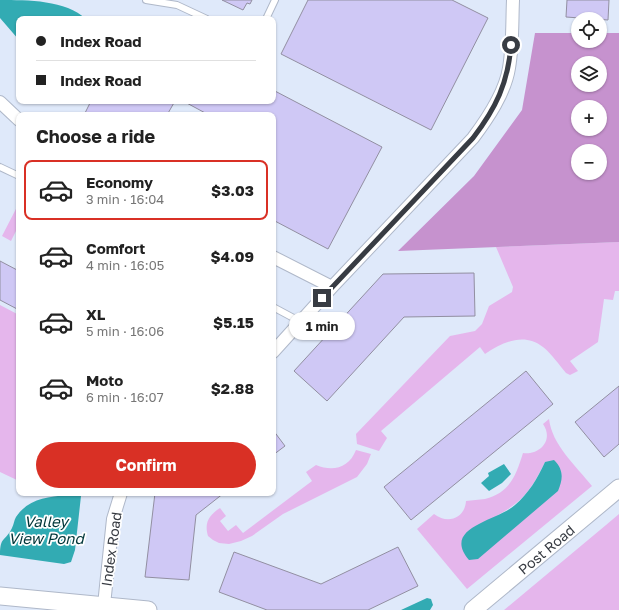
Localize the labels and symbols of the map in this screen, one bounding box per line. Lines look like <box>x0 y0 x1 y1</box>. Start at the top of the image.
route start <box>502 36 520 54</box>
route end <box>313 289 331 307</box>
callout: 1 min <box>289 312 355 340</box>
street label: Index Road <box>97 511 125 587</box>
water label: Valley View Pond <box>8 512 86 547</box>
street label: Post Road <box>514 521 578 578</box>

